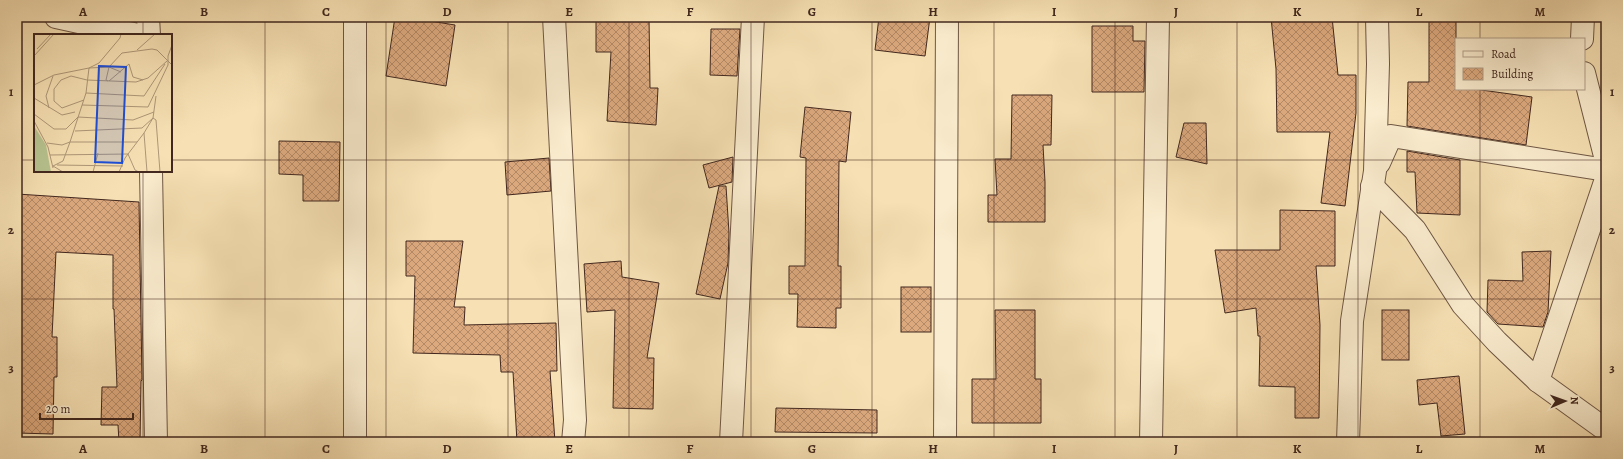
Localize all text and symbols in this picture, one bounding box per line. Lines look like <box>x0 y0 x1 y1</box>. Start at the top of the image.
text: A <box>78 3 88 20</box>
text: B <box>200 3 208 20</box>
text: C <box>322 3 330 20</box>
text: D <box>442 3 452 20</box>
text: E <box>565 3 573 20</box>
text: F <box>687 3 694 20</box>
text: G <box>808 3 816 20</box>
text: H <box>928 3 938 20</box>
text: I <box>1052 3 1057 20</box>
text: J <box>1174 3 1178 20</box>
text: K <box>1293 3 1302 20</box>
text: L <box>1416 3 1423 20</box>
text: M <box>1535 3 1546 20</box>
inset map <box>34 34 172 172</box>
legend <box>1455 38 1585 90</box>
text: Road <box>1491 46 1517 62</box>
text: Building <box>1491 66 1533 82</box>
text: 1 <box>9 83 14 100</box>
text: 1 <box>1610 83 1615 100</box>
text: 2 <box>8 221 15 238</box>
text: 2 <box>1609 221 1616 238</box>
text: 3 <box>8 359 14 376</box>
text: 3 <box>1609 359 1615 376</box>
north arrow <box>1545 381 1585 421</box>
scale bar <box>40 395 133 421</box>
text: N <box>1567 396 1582 405</box>
text: 20 m <box>46 401 70 417</box>
text: A <box>78 440 88 457</box>
text: B <box>200 440 208 457</box>
text: C <box>322 440 330 457</box>
text: D <box>442 440 452 457</box>
text: E <box>565 440 573 457</box>
text: F <box>687 440 694 457</box>
text: G <box>808 440 816 457</box>
text: H <box>928 440 938 457</box>
text: I <box>1052 440 1057 457</box>
text: J <box>1174 440 1178 457</box>
text: K <box>1293 440 1302 457</box>
text: L <box>1416 440 1423 457</box>
text: M <box>1535 440 1546 457</box>

